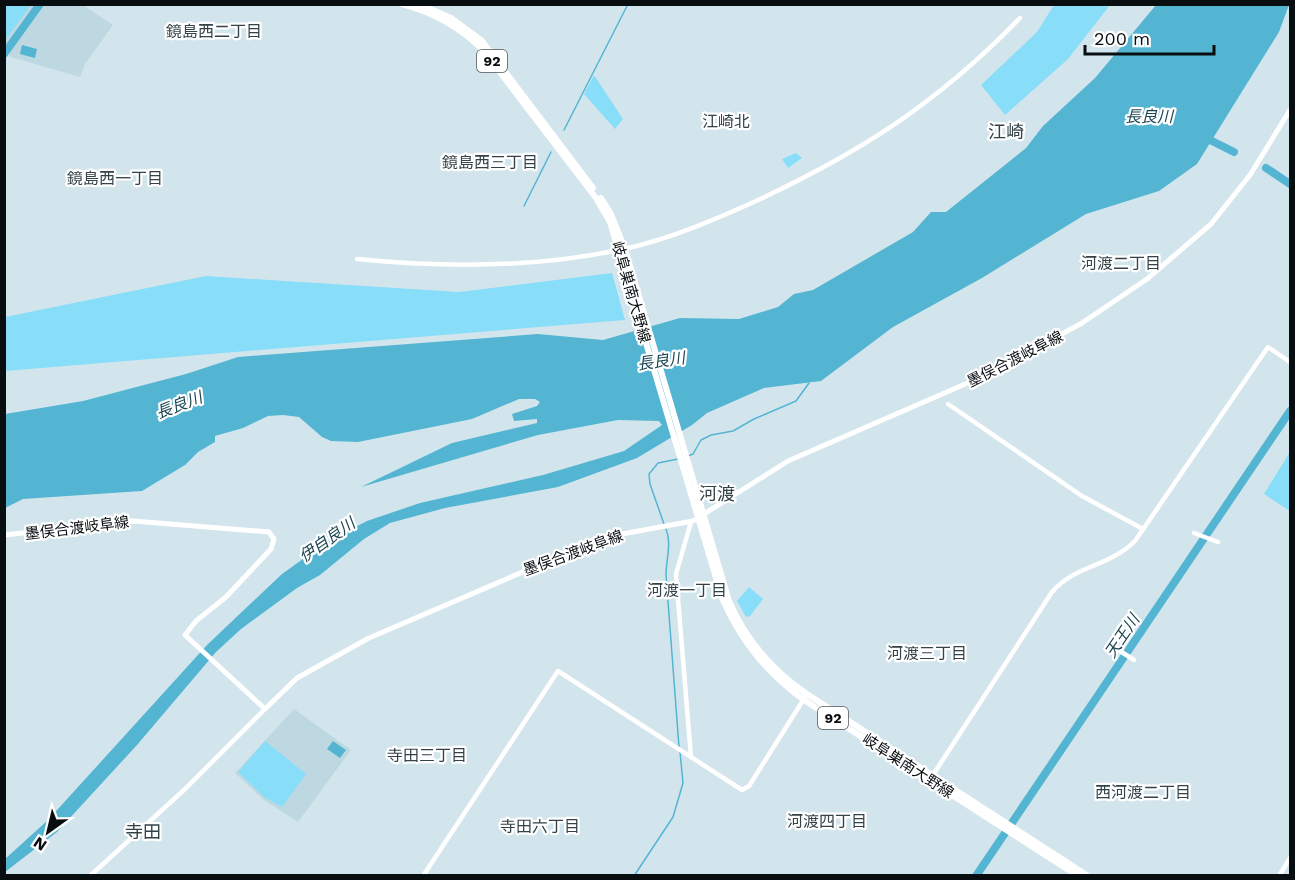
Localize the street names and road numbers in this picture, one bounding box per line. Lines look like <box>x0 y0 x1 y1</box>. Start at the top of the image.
road number: 92 <box>477 50 507 72</box>
street label: 岐阜巣南大野線 <box>608 239 654 345</box>
street label: 墨俣合渡岐阜線 <box>964 327 1066 391</box>
street label: 墨俣合渡岐阜線 <box>24 513 130 543</box>
street label: 墨俣合渡岐阜線 <box>521 527 625 579</box>
road number: 92 <box>818 707 848 729</box>
street label: 岐阜巣南大野線 <box>859 730 957 802</box>

